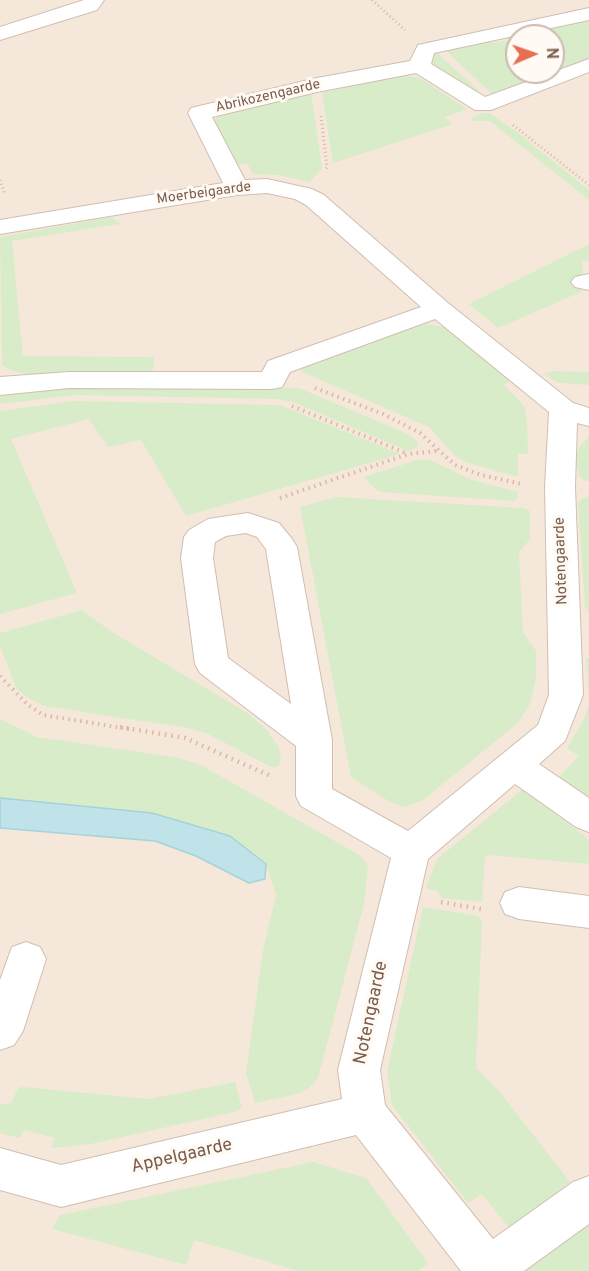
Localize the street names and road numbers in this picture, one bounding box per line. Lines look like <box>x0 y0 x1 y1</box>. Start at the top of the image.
street label: Abrikozengaarde <box>214 77 322 117</box>
street label: Moerbeigaarde <box>156 179 252 209</box>
street label: Notengaarde <box>551 517 573 605</box>
street label: Notengaarde <box>350 959 394 1067</box>
street label: Appelgaarde <box>129 1135 235 1179</box>

